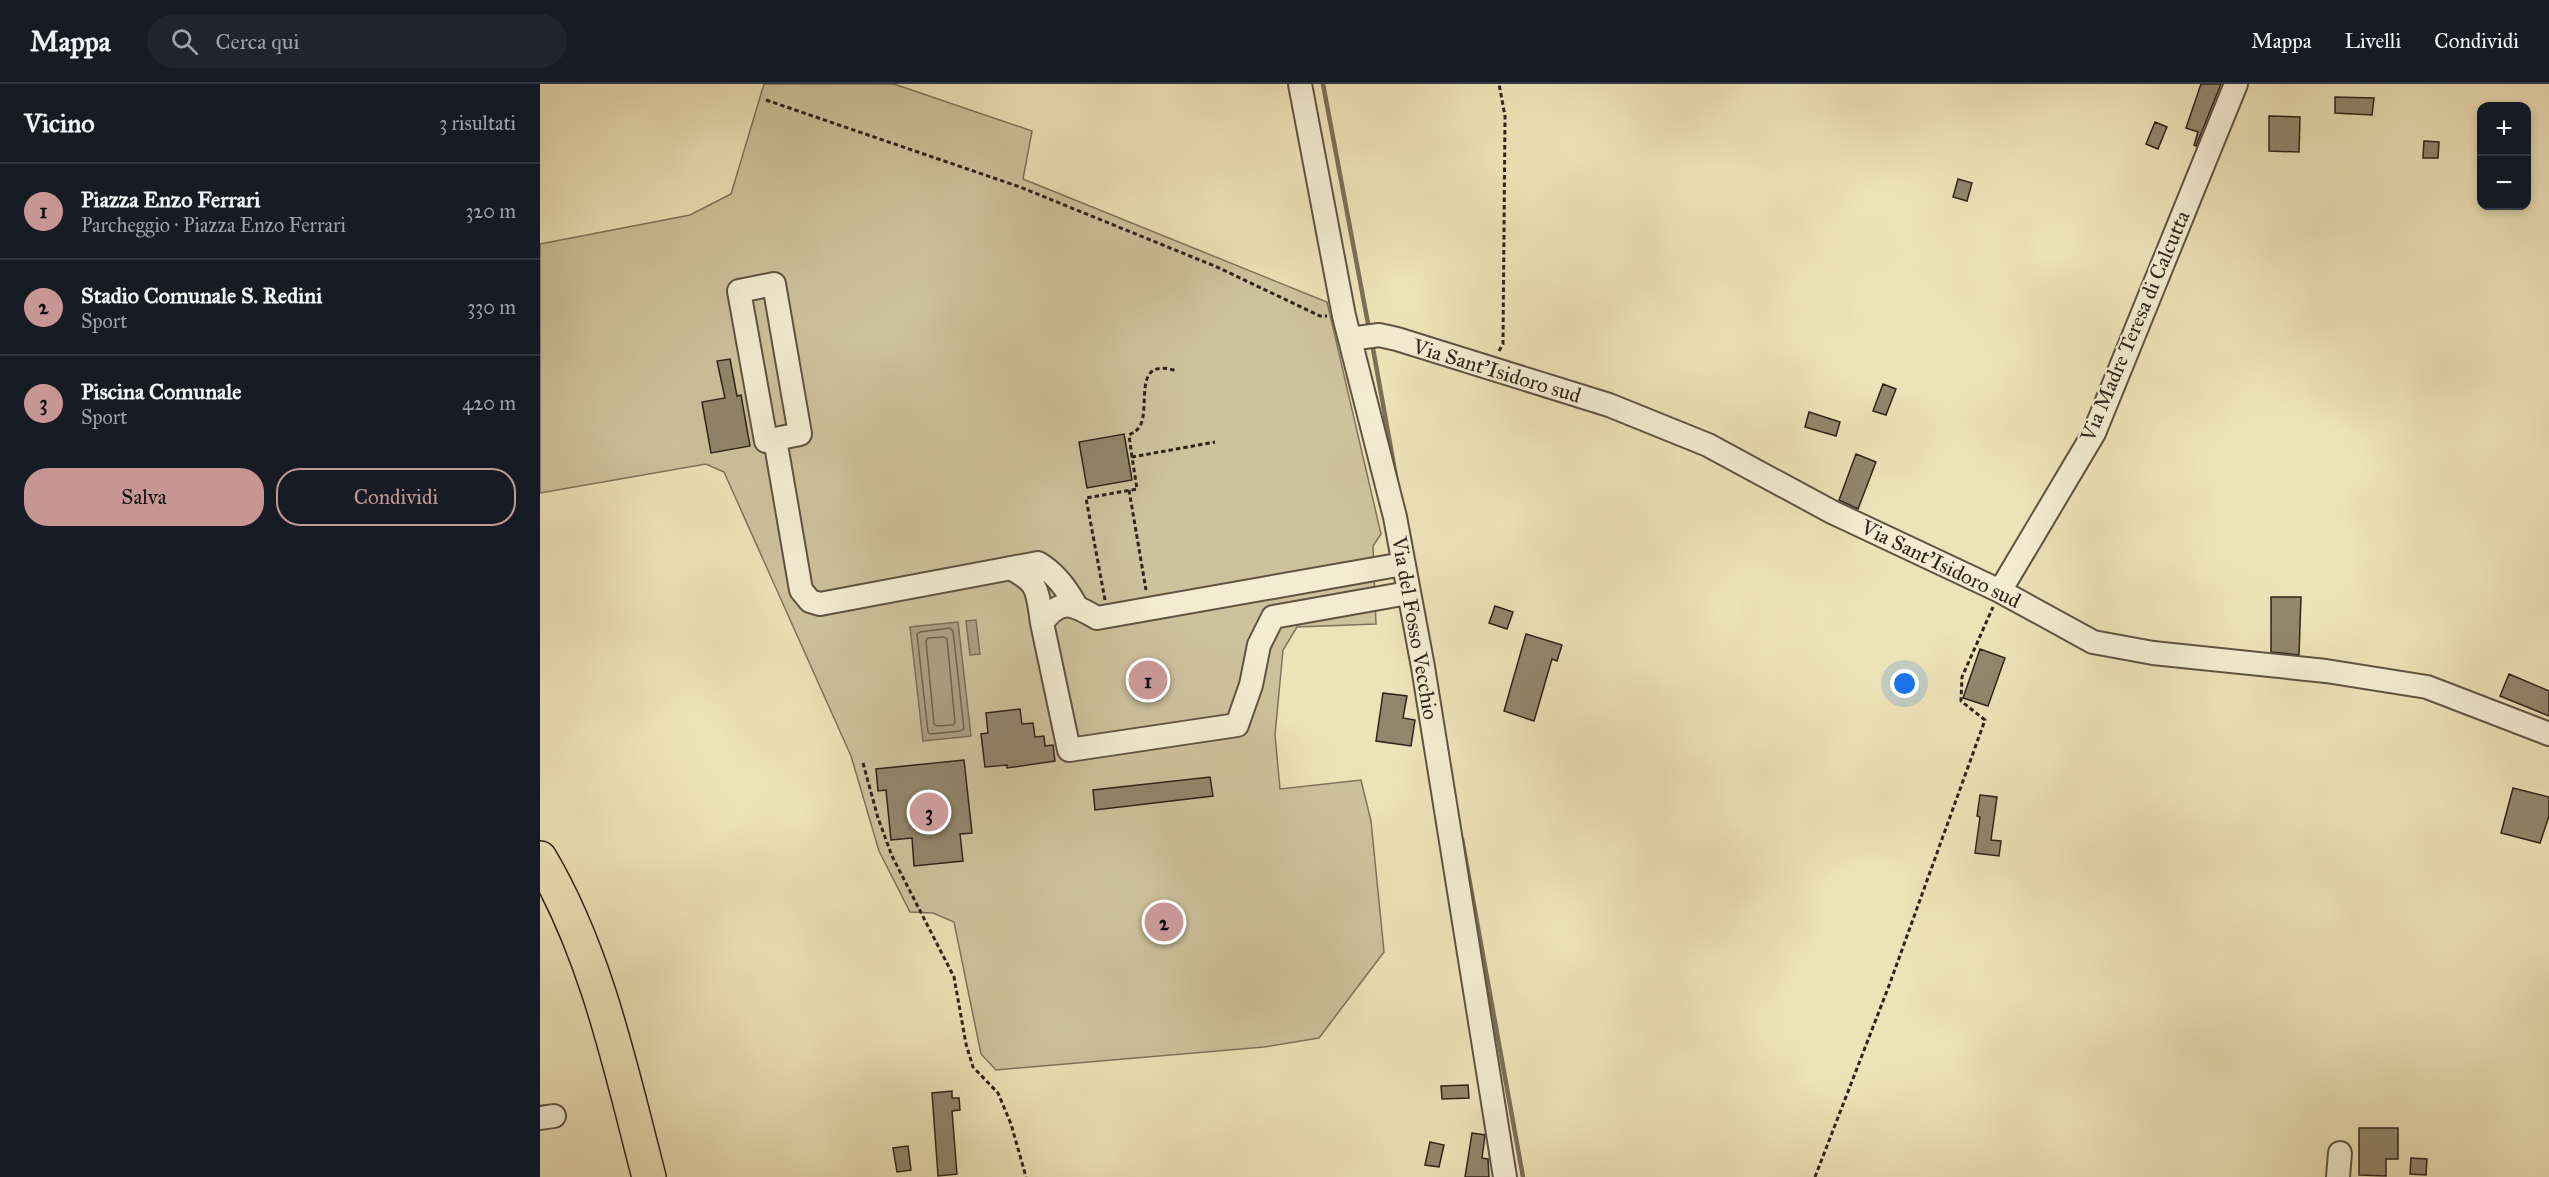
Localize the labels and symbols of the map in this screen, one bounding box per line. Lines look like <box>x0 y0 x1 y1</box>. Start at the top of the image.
street label: Via Madre Teresa di Calcutta <box>2074 207 2196 446</box>
street label: Via Sant'Isidoro sud <box>1409 333 1585 409</box>
street label: Via Sant'Isidoro sud <box>1856 514 2025 614</box>
street label: Via del Fosso Vecchio <box>1386 533 1444 722</box>
pin: 1 <box>1128 658 1168 702</box>
your location <box>1890 669 1919 698</box>
pin: 3 <box>910 790 948 834</box>
pin: 2 <box>1144 900 1184 944</box>

